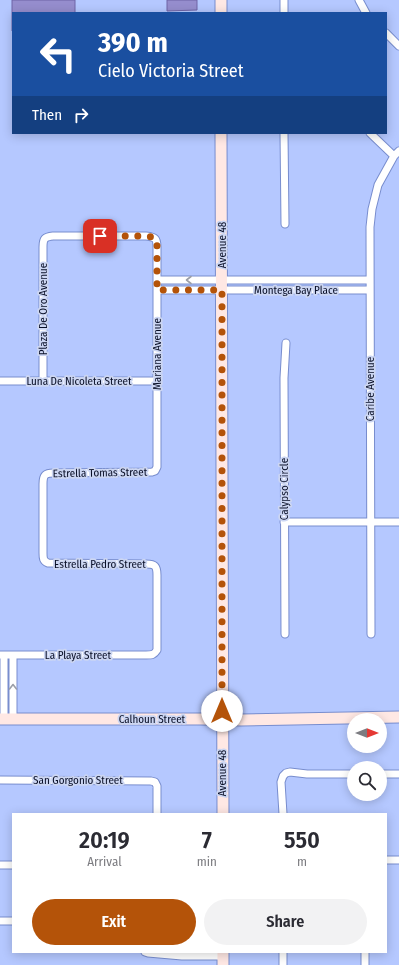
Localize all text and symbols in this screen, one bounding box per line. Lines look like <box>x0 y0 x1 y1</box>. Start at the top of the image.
text: 390 m <box>98 26 168 59</box>
icon: left <box>32 28 84 80</box>
text: Cielo Victoria Street <box>98 60 244 82</box>
icon: right <box>70 104 92 126</box>
text: Then <box>32 106 62 124</box>
pin <box>83 219 117 253</box>
street label: Avenue 48 <box>216 221 229 268</box>
icon: arrive <box>89 225 111 247</box>
street label: Plaza De Oro Avenue <box>37 263 50 355</box>
one-way arrow <box>186 276 192 285</box>
street label: Montega Bay Place <box>254 284 338 297</box>
street label: Mariana Avenue <box>151 318 164 390</box>
street label: Caribe Avenue <box>364 357 377 421</box>
street label: Luna De Nicoleta Street <box>26 375 132 388</box>
street label: Calypso Circle <box>278 458 291 520</box>
street label: Estrella Tomas Street <box>53 466 148 480</box>
street label: Estrella Pedro Street <box>54 558 146 571</box>
street label: La Playa Street <box>45 649 112 662</box>
one-way arrow <box>9 684 17 690</box>
position arrow <box>201 690 243 732</box>
street label: Calhoun Street <box>119 713 186 726</box>
north arrow <box>347 713 387 753</box>
map controls <box>347 713 387 801</box>
street label: Avenue 48 <box>216 749 229 796</box>
button: search <box>347 761 387 801</box>
street label: San Gorgonio Street <box>33 774 123 787</box>
text: 20:19 <box>79 826 130 854</box>
text: 7 <box>202 826 212 854</box>
text: 550 <box>284 826 320 854</box>
text: Arrival <box>87 854 122 869</box>
text: min <box>197 854 217 869</box>
text: m <box>297 854 307 869</box>
button: Exit <box>32 899 196 945</box>
button: Share <box>204 899 367 945</box>

